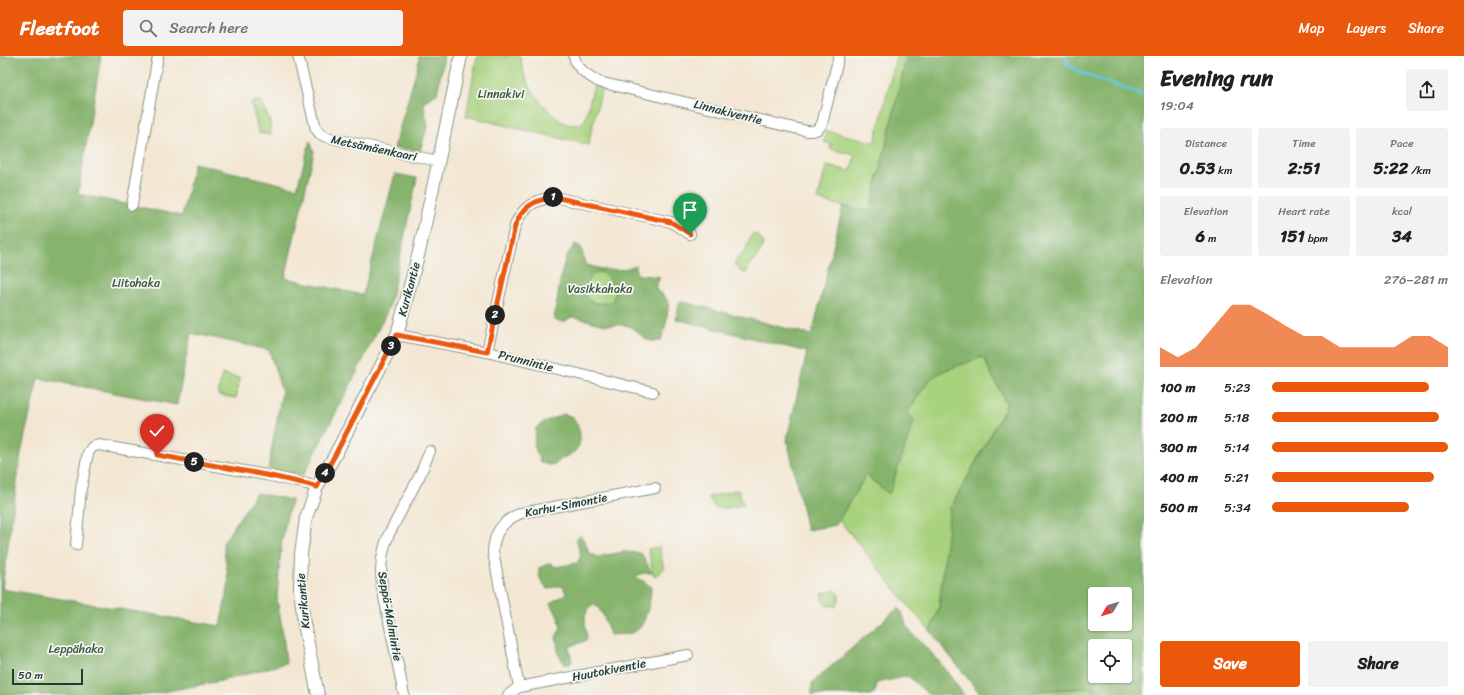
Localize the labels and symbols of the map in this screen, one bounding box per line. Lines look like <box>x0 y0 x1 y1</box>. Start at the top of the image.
park label: Linnakivi <box>478 83 525 105</box>
street label: Linnakiventie <box>692 93 765 131</box>
street label: Metsämäenkaari <box>329 128 420 168</box>
pin: 1 <box>543 187 563 207</box>
pin <box>673 193 707 234</box>
street label: Kurikantie <box>391 259 427 319</box>
park label: Liitohaka <box>112 272 161 294</box>
park label: Vasikkahaka <box>568 278 633 300</box>
pin: 2 <box>485 305 505 325</box>
pin: 3 <box>381 336 401 356</box>
street label: Prunnintie <box>496 344 556 378</box>
pin <box>140 414 174 455</box>
pin: 5 <box>184 452 204 472</box>
pin: 4 <box>315 463 335 483</box>
street label: Karhu-Simontie <box>523 486 609 524</box>
street label: Seppä-Malmintie <box>371 569 409 663</box>
street label: Kurikantie <box>290 572 316 630</box>
north arrow <box>1088 587 1132 631</box>
park label: Leppähaka <box>48 638 104 660</box>
street label: Huutokiventie <box>570 652 648 688</box>
scale bar <box>12 667 83 686</box>

